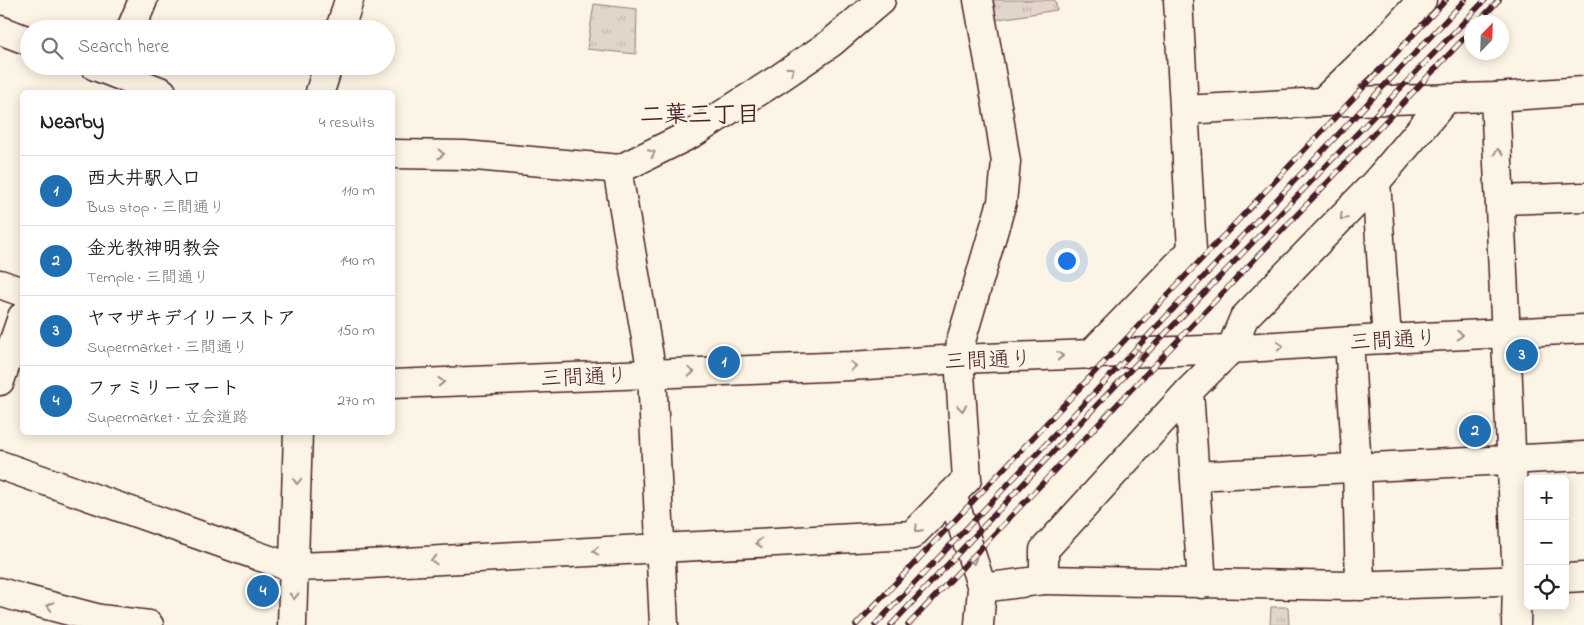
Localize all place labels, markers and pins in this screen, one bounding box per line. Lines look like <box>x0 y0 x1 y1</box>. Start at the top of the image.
pin: 3 <box>1506 336 1538 374</box>
pin: 1 <box>708 343 740 381</box>
pin: 2 <box>1459 412 1491 450</box>
pin: 4 <box>247 572 279 610</box>

